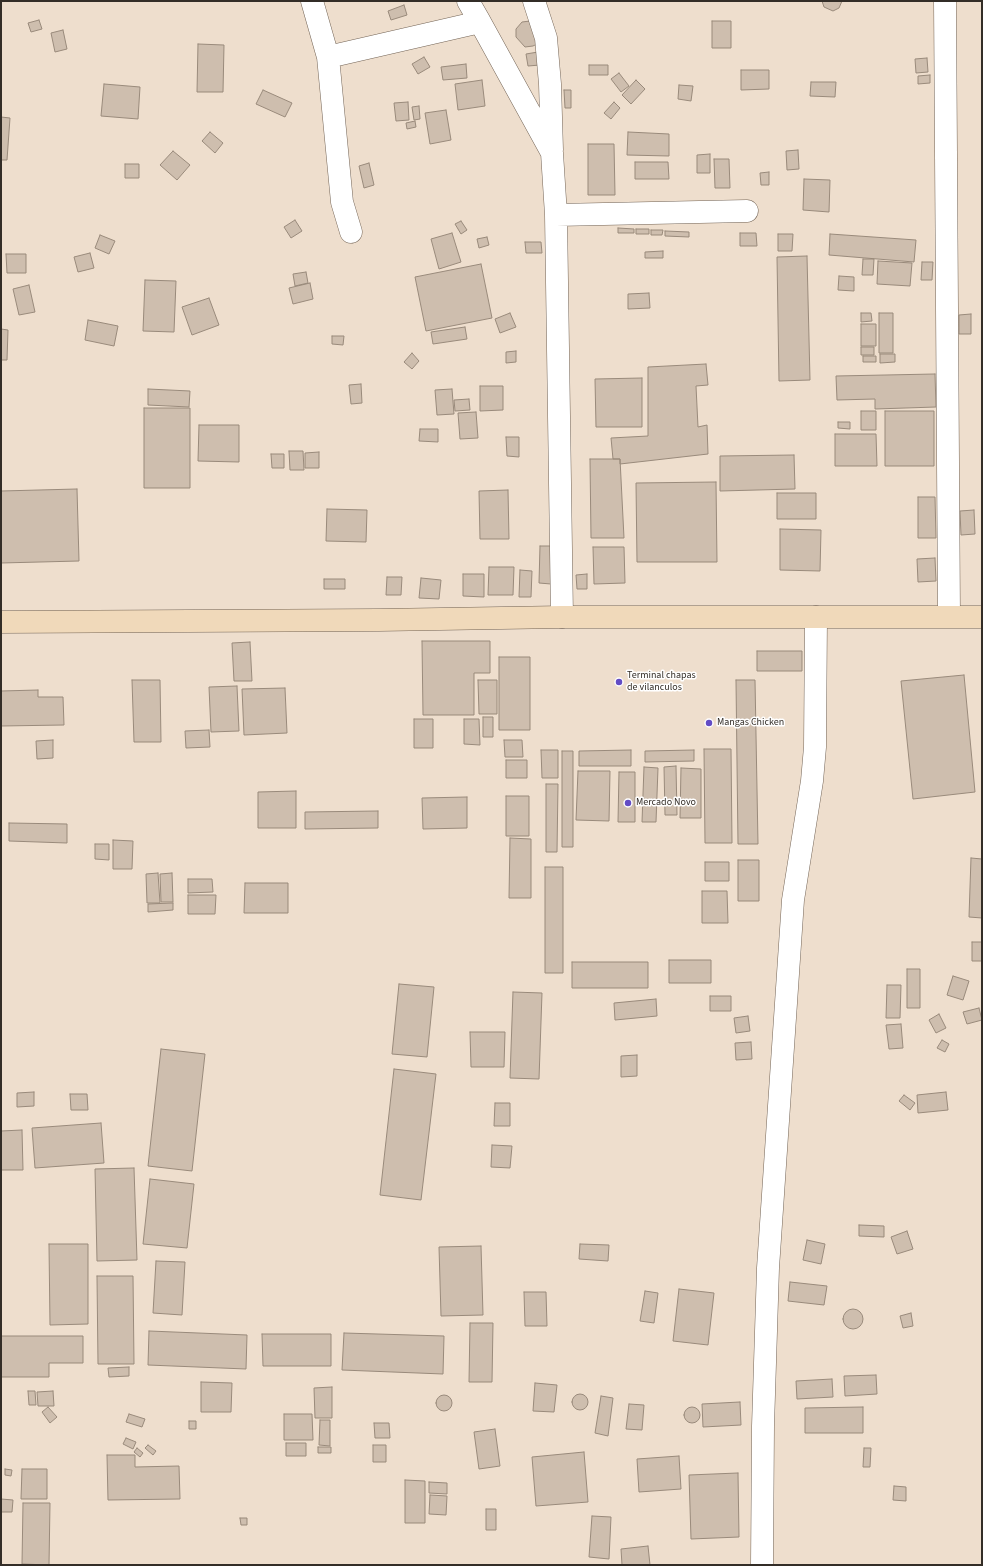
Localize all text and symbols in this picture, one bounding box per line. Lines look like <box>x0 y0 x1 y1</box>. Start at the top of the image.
place label: Terminal chapas de vilanculos <box>627 670 696 694</box>
marker: Terminal chapas de vilanculos <box>614 677 624 687</box>
place label: Mangas Chicken <box>717 717 784 729</box>
marker: Mangas Chicken <box>704 718 714 728</box>
place label: Mercado Novo <box>636 797 696 809</box>
marker: Mercado Novo <box>623 798 633 808</box>

